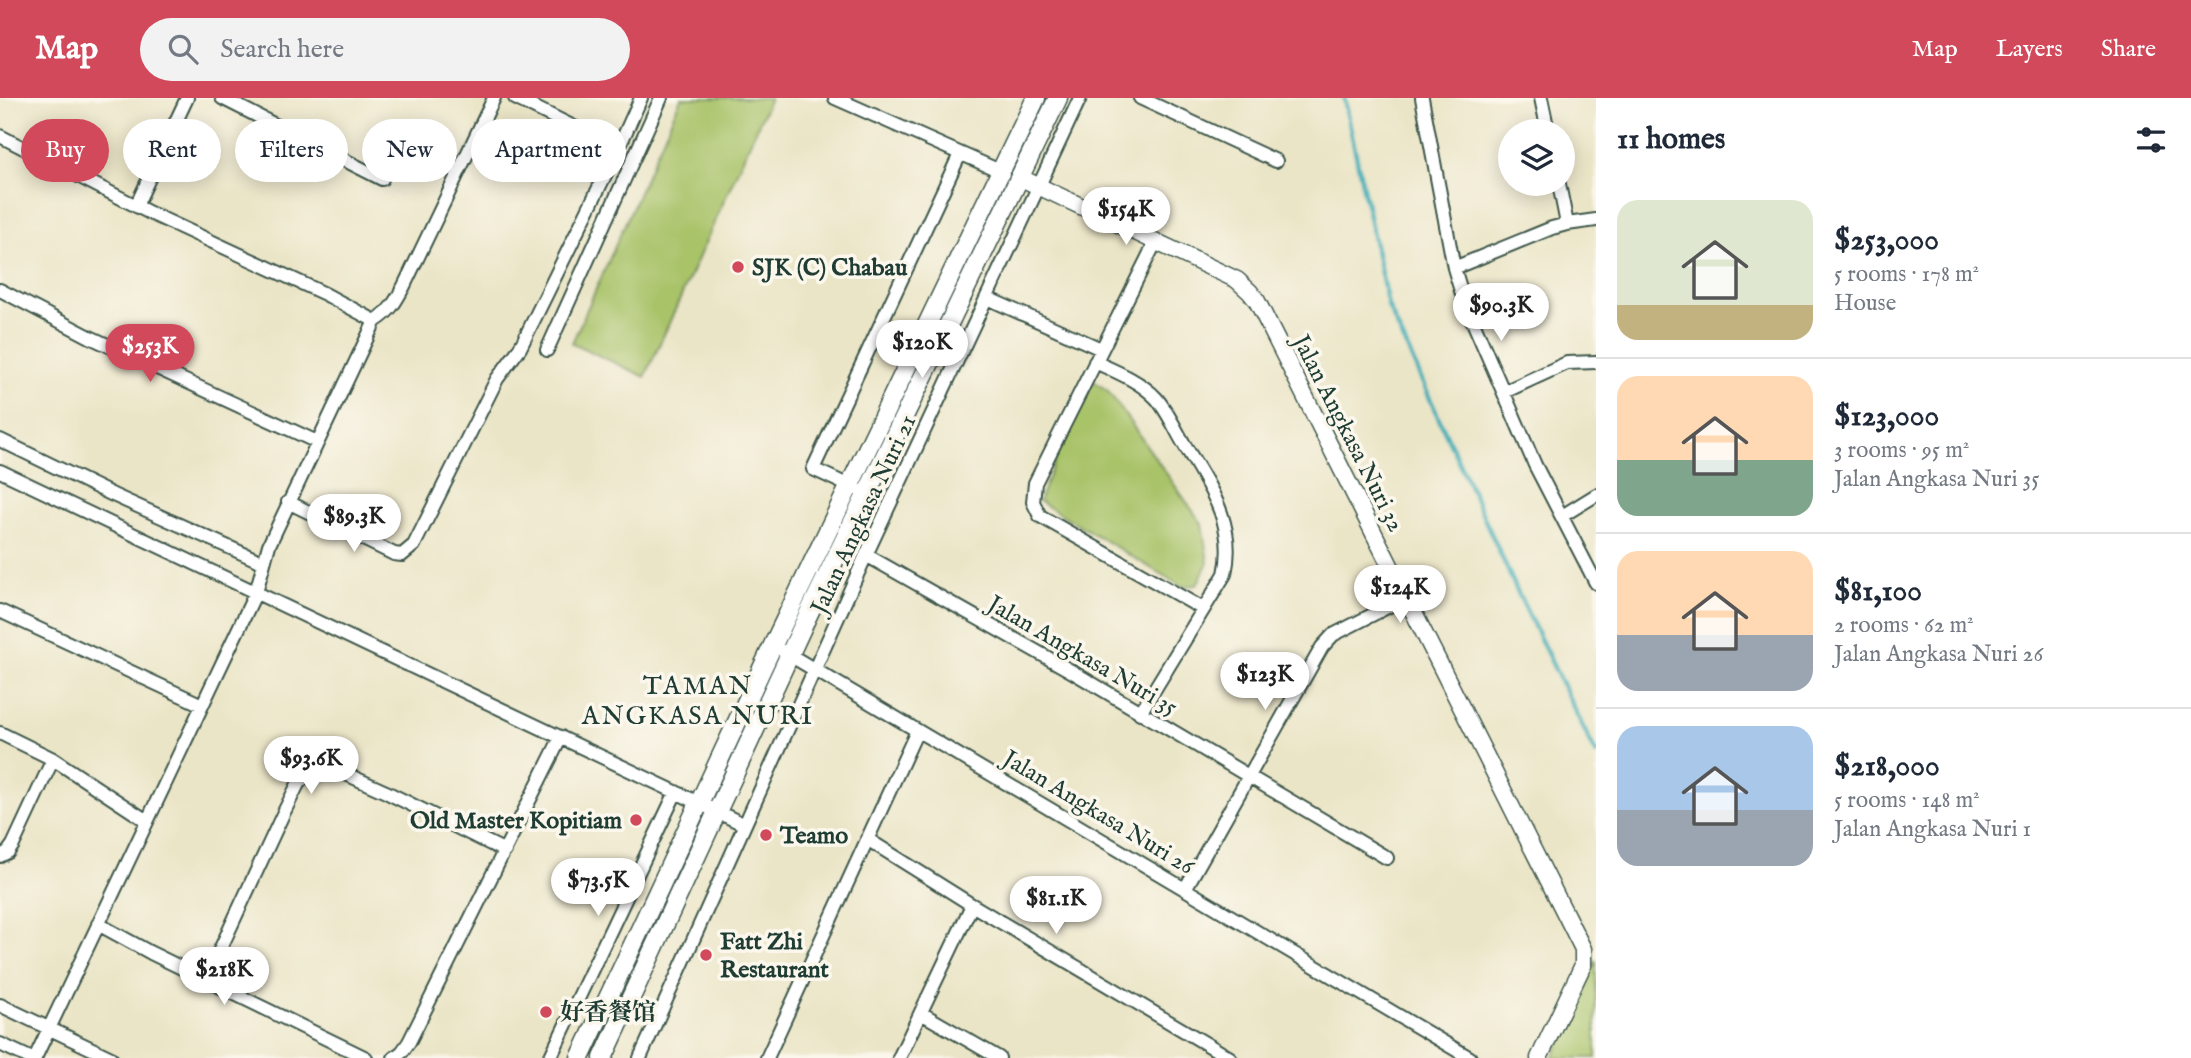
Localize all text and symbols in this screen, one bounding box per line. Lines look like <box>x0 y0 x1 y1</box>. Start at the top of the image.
search box <box>140 18 630 81</box>
text: Map <box>35 28 98 70</box>
icon: search <box>164 30 202 68</box>
text: Search here <box>220 33 344 66</box>
text: Map <box>1912 34 1958 65</box>
text: Layers <box>1996 34 2063 65</box>
text: Share <box>2101 34 2156 65</box>
chip: Buy <box>21 119 109 182</box>
chip: Rent <box>123 119 221 182</box>
chip: Filters <box>235 119 348 182</box>
chip: New <box>362 119 457 182</box>
chip: Apartment <box>471 119 626 182</box>
map controls <box>1498 119 1575 196</box>
button: layers <box>1498 119 1575 196</box>
text: 11 homes <box>1617 121 1725 159</box>
icon: filters <box>2132 121 2170 159</box>
pin: $154K <box>1077 188 1175 247</box>
text: $154K <box>1097 195 1155 224</box>
text: $253,000 <box>1834 222 1939 260</box>
icon: home <box>1673 228 1757 312</box>
place label: SJK (C) Chabau <box>752 253 908 284</box>
marker: SJK (C) Chabau <box>730 259 746 275</box>
text: 5 rooms · 178 m² <box>1834 260 1979 289</box>
pin: $90.3K <box>1444 284 1558 343</box>
text: House <box>1834 289 1896 318</box>
text: $90.3K <box>1469 291 1533 320</box>
pin: $120K <box>873 320 971 380</box>
pin: $253K <box>101 324 199 384</box>
street label: Jalan Angkasa Nuri 32 <box>1283 327 1411 537</box>
text: $120K <box>892 328 952 357</box>
text: $253K <box>121 332 179 361</box>
text: $123,000 <box>1834 398 1939 436</box>
icon: home <box>1673 404 1757 488</box>
street label: Jalan Angkasa Nuri 21 <box>803 410 924 622</box>
text: 3 rooms · 95 m² <box>1834 436 1969 465</box>
text: Jalan Angkasa Nuri 35 <box>1834 465 2040 494</box>
pin: $89.3K <box>297 494 411 554</box>
text: $89.3K <box>323 502 385 531</box>
pin: $124K <box>1351 566 1449 625</box>
text: $124K <box>1370 573 1430 602</box>
text: $81,100 <box>1834 573 1922 611</box>
icon: home <box>1673 579 1757 663</box>
street label: Jalan Angkasa Nuri 35 <box>979 588 1183 723</box>
text: 2 rooms · 62 m² <box>1834 611 1974 640</box>
text: Jalan Angkasa Nuri 26 <box>1834 640 2043 669</box>
pin: $123K <box>1216 652 1314 712</box>
text: $123K <box>1236 660 1294 689</box>
district label: TAMAN ANGKASA NURI <box>581 670 814 733</box>
pin: $93.6K <box>254 736 368 796</box>
street label: Jalan Angkasa Nuri 26 <box>994 742 1200 883</box>
text: $93.6K <box>280 744 342 773</box>
text: $218,000 <box>1834 748 1940 786</box>
icon: home <box>1673 754 1757 838</box>
text: 5 rooms · 148 m² <box>1834 786 1980 815</box>
place label: Old Master Kopitiam <box>410 806 622 837</box>
marker: Old Master Kopitiam <box>628 812 644 828</box>
text: Jalan Angkasa Nuri 1 <box>1834 815 2031 844</box>
place label: Teamo <box>779 821 848 852</box>
marker: Teamo <box>758 827 774 843</box>
pin: $73.5K <box>541 858 655 918</box>
text: $73.5K <box>567 866 629 895</box>
pin: $81.1K <box>999 876 1113 936</box>
text: $81.1K <box>1026 884 1086 913</box>
place label: Fatt Zhi Restaurant <box>720 927 830 986</box>
marker: Fatt Zhi Restaurant <box>698 947 714 963</box>
pin: $218K <box>175 948 273 1007</box>
text: $218K <box>195 955 253 984</box>
place label: 好香餐馆 <box>560 998 656 1029</box>
marker: 好香餐馆 <box>538 1004 554 1020</box>

